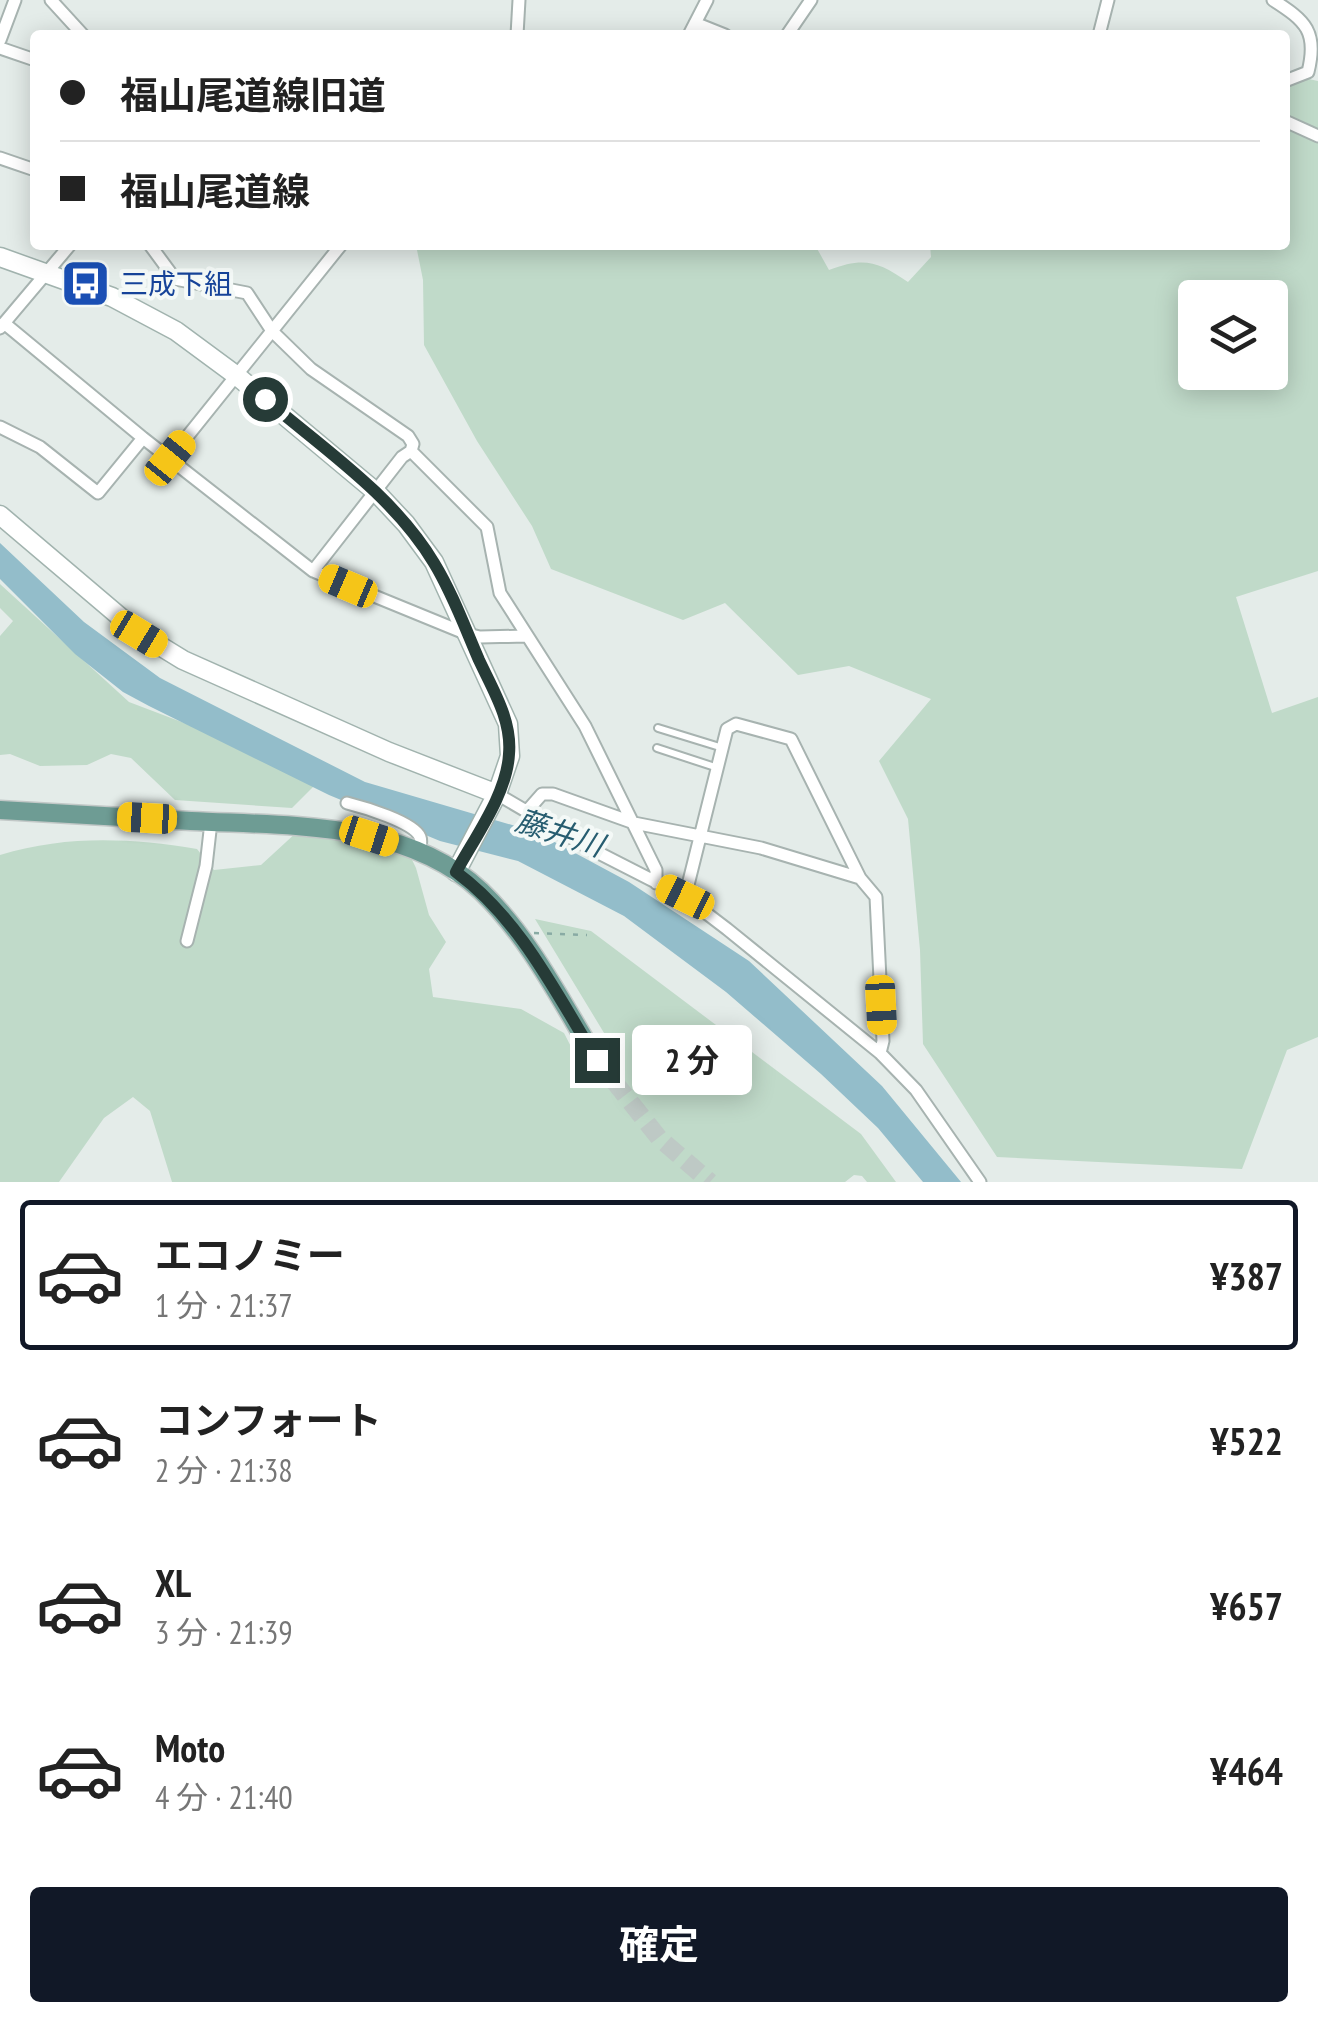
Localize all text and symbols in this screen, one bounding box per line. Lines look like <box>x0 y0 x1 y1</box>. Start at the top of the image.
text: 福山尾道線旧道 <box>120 70 386 119</box>
text: 福山尾道線 <box>120 166 310 215</box>
bus stop icon: 三成下組 <box>59 257 111 309</box>
place label: 三成下組 <box>120 265 232 302</box>
map controls <box>1178 280 1288 390</box>
button: layers <box>1178 280 1288 390</box>
route start <box>243 377 288 422</box>
car <box>139 425 201 491</box>
car <box>315 560 381 612</box>
car <box>106 606 172 662</box>
water label: 藤井川 <box>511 800 612 865</box>
car <box>116 801 178 835</box>
car <box>336 812 402 860</box>
car <box>651 870 719 924</box>
car <box>864 974 898 1036</box>
callout: 2 分 <box>632 1025 752 1095</box>
route end <box>575 1038 620 1083</box>
text: 2 分 <box>665 1039 719 1081</box>
icon: car <box>35 1230 125 1320</box>
text: エコノミー <box>155 1230 345 1279</box>
text: ¥387 <box>1210 1251 1283 1300</box>
text: 1 分 · 21:37 <box>155 1284 293 1326</box>
icon: car <box>35 1395 125 1485</box>
text: コンフォート <box>155 1395 382 1444</box>
text: ¥522 <box>1210 1416 1283 1465</box>
text: 2 分 · 21:38 <box>155 1449 293 1491</box>
text: XL <box>155 1558 191 1607</box>
icon: car <box>35 1560 125 1650</box>
text: ¥657 <box>1210 1581 1283 1630</box>
text: 3 分 · 21:39 <box>155 1611 293 1653</box>
text: Moto <box>155 1723 225 1772</box>
icon: car <box>35 1725 125 1815</box>
text: ¥464 <box>1210 1746 1283 1795</box>
text: 4 分 · 21:40 <box>155 1776 293 1818</box>
button: 確定 <box>30 1887 1288 2002</box>

